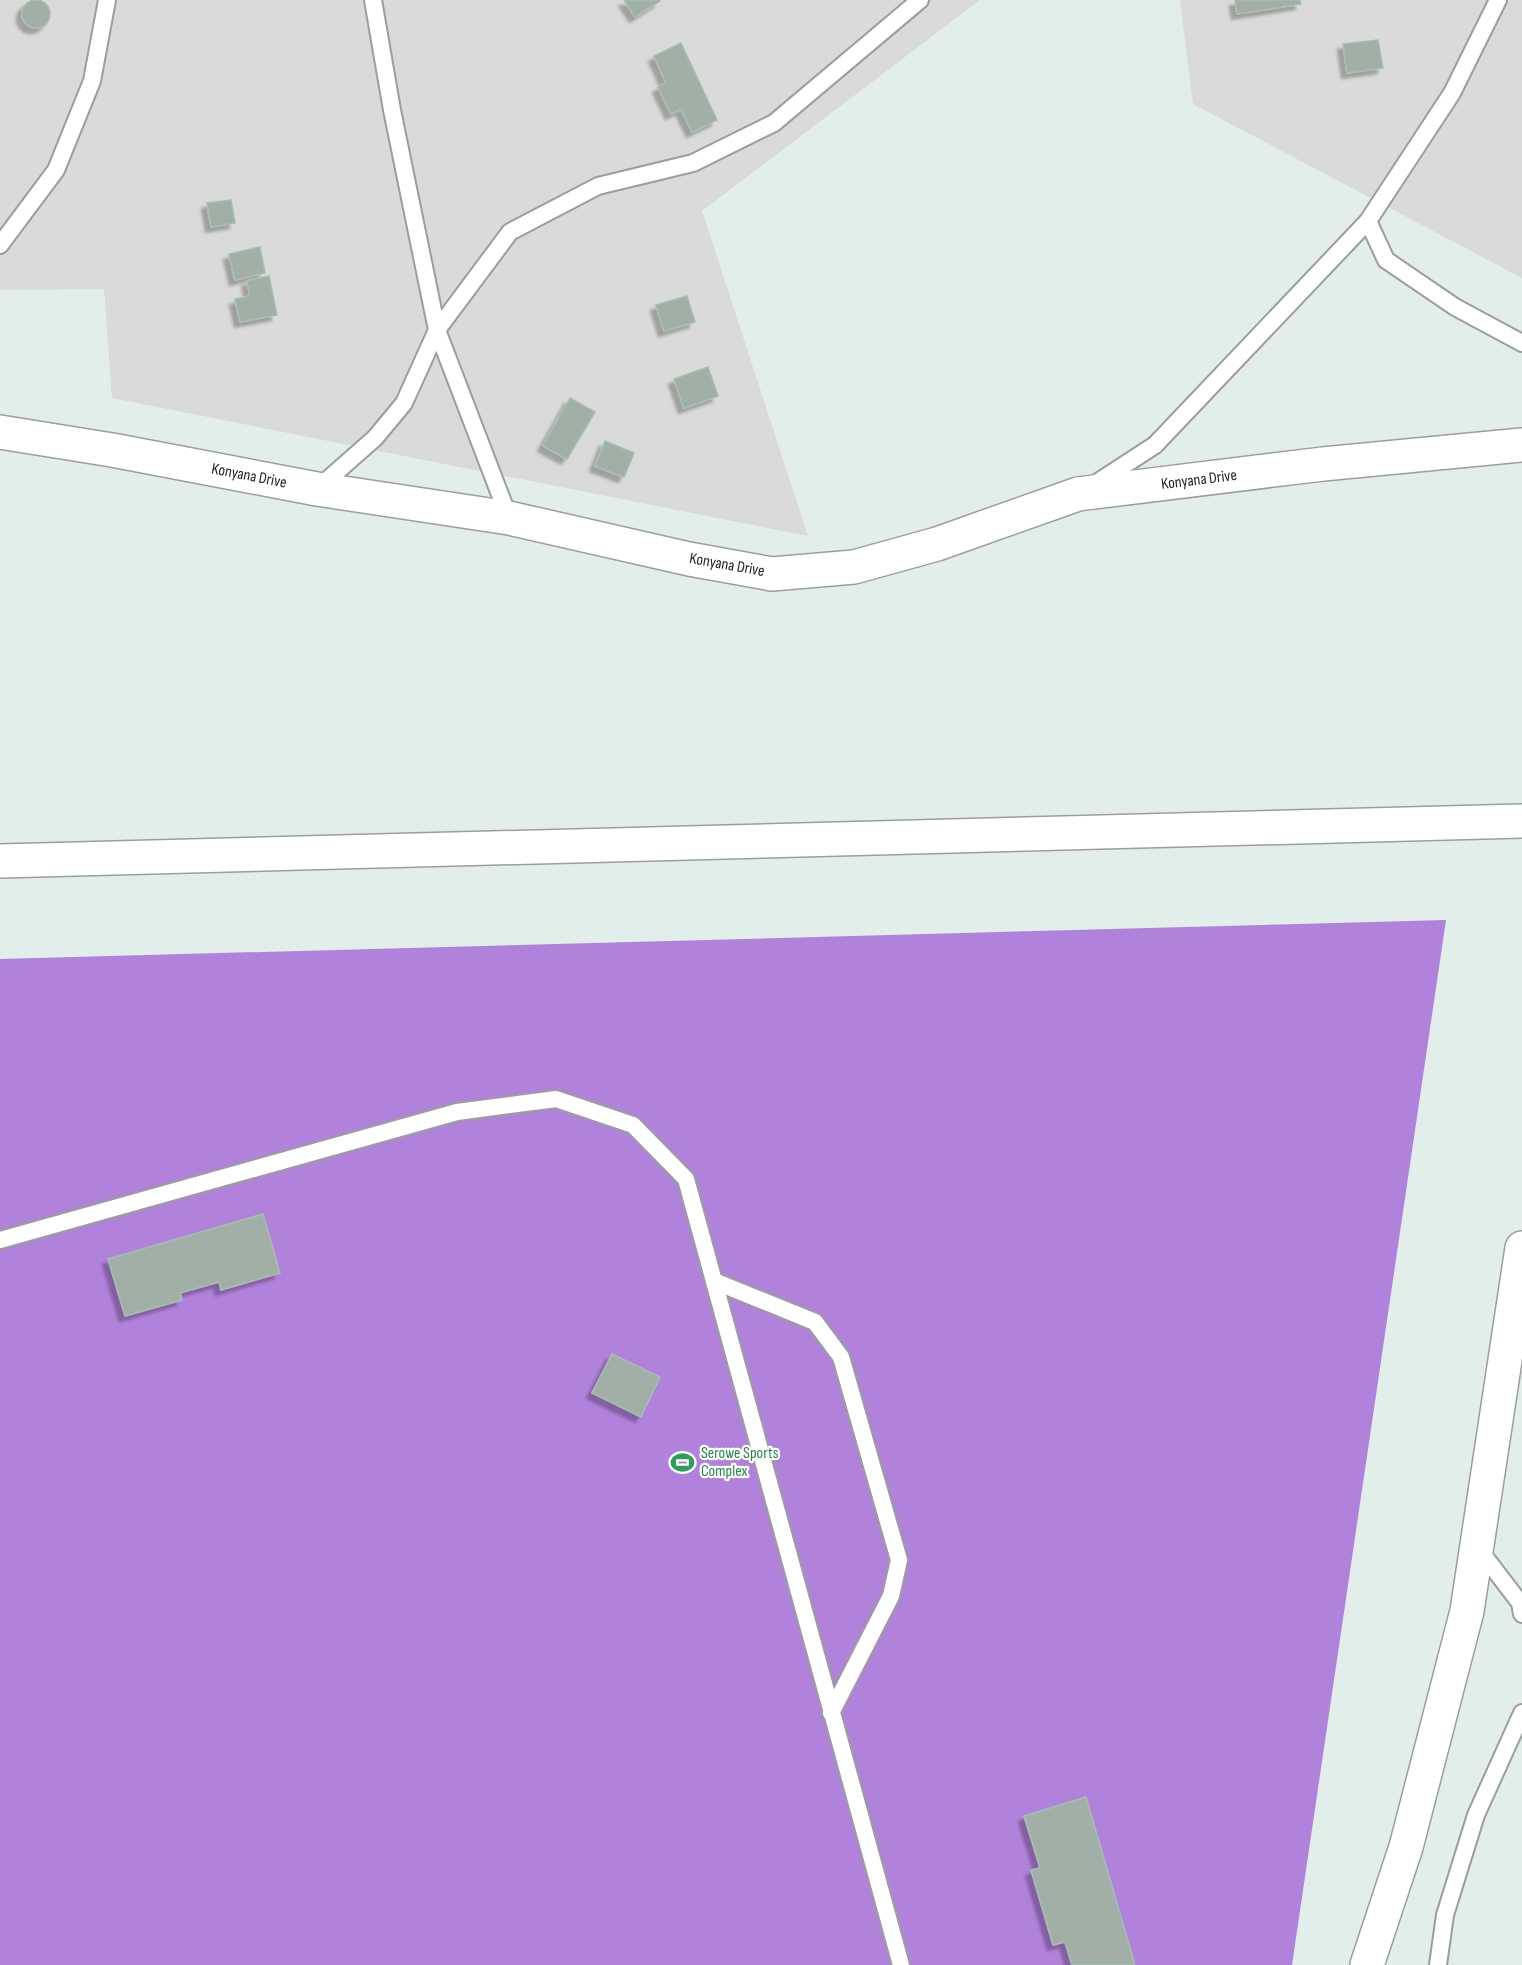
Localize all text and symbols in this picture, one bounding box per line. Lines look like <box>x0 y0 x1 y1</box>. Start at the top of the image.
street label: Konyana Drive <box>210 459 288 493</box>
street label: Konyana Drive <box>1160 466 1238 494</box>
street label: Konyana Drive <box>688 549 766 581</box>
place label: Serowe Sports Complex <box>701 1444 779 1481</box>
sports icon: Serowe Sports Complex <box>670 1449 696 1475</box>

